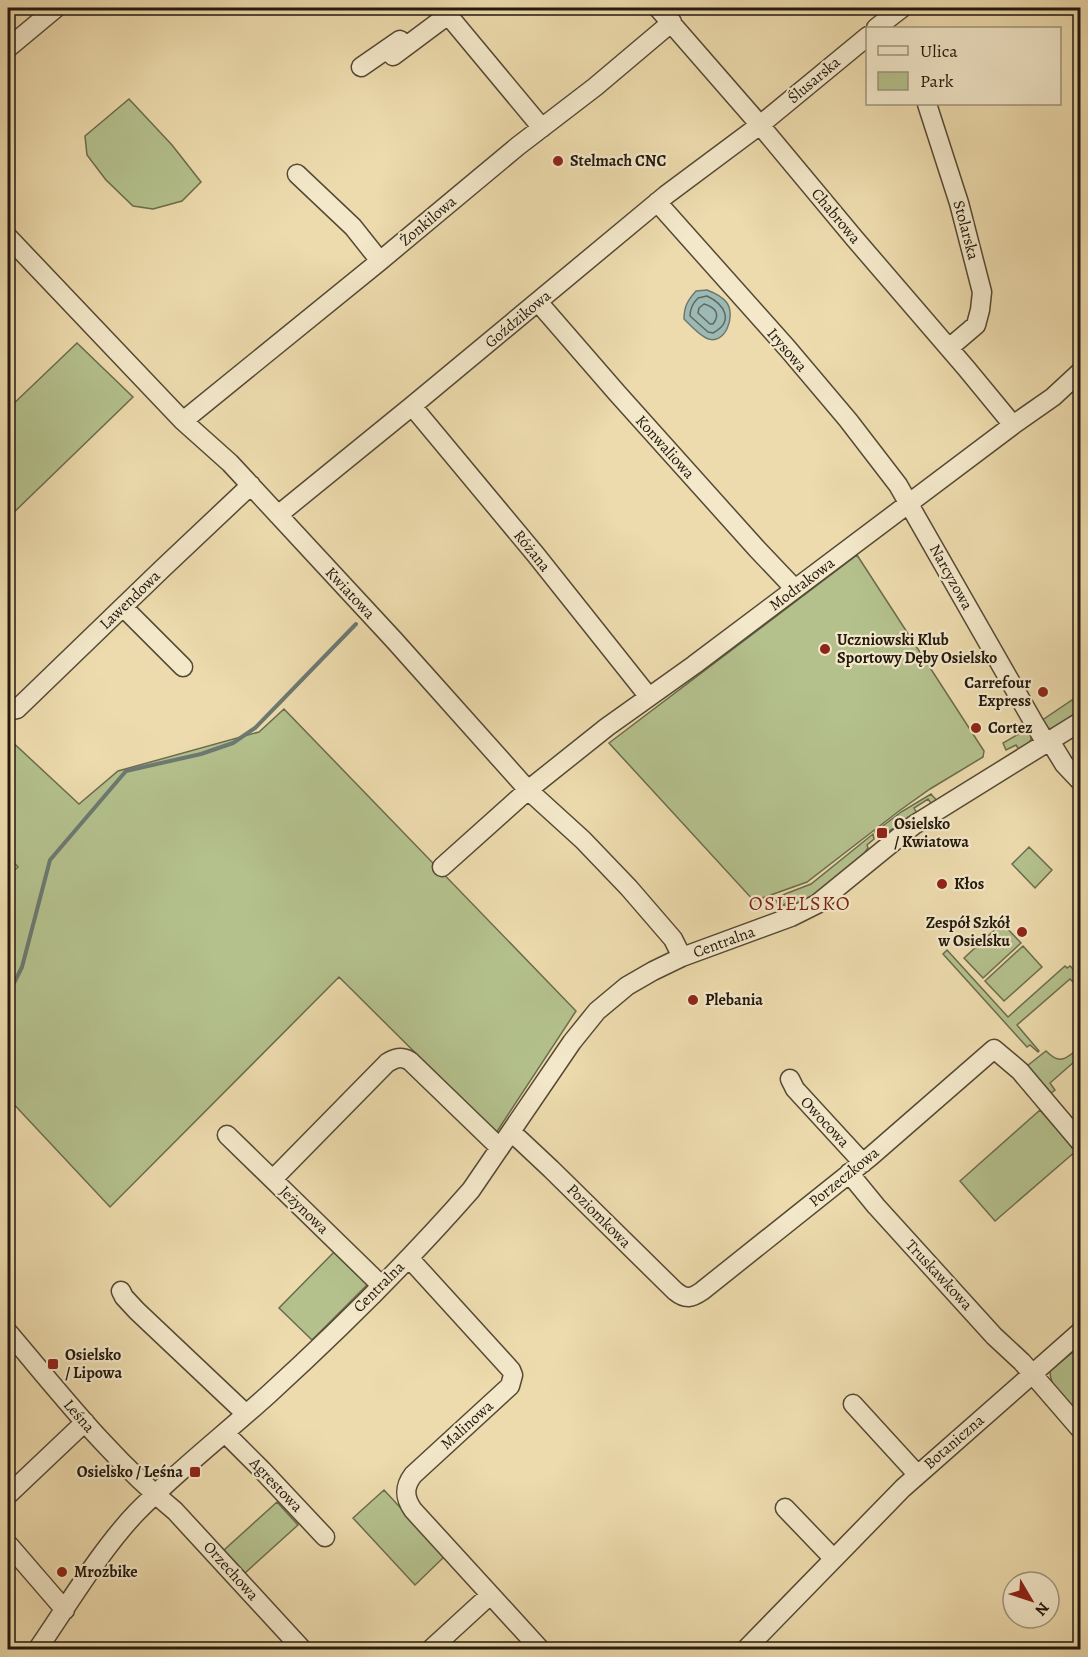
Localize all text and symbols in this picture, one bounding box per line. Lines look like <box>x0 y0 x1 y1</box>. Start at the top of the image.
legend <box>866 27 1061 105</box>
text: Ulica <box>920 39 958 63</box>
street label: Ślusarska <box>783 51 845 108</box>
text: Park <box>920 69 954 93</box>
place label: Stelmach CNC <box>570 150 666 172</box>
marker: Stelmach CNC <box>551 154 565 168</box>
street label: Chabrowa <box>806 184 866 249</box>
street label: Żonkilowa <box>395 190 462 251</box>
street label: Stolarska <box>948 198 985 263</box>
street label: Goździkowa <box>480 285 556 353</box>
street label: Irysowa <box>762 323 813 377</box>
street label: Konwaliowa <box>630 410 700 484</box>
street label: Różana <box>508 525 556 577</box>
street label: Narcyzowa <box>924 540 978 614</box>
street label: Modrakowa <box>765 552 840 616</box>
street label: Kwiatowa <box>320 562 380 624</box>
street label: Lawendowa <box>95 565 166 635</box>
place label: Uczniowski Klub Sportowy Dęby Osielsko <box>837 629 997 669</box>
marker: Uczniowski Klub Sportowy Dęby Osielsko <box>818 642 832 656</box>
place label: Carrefour Express <box>964 672 1031 712</box>
marker: Carrefour Express <box>1036 685 1050 699</box>
place label: Cortez <box>988 717 1032 739</box>
marker: Cortez <box>969 721 983 735</box>
place label: Osielsko / Kwiatowa <box>894 813 969 853</box>
marker: Osielsko / Kwiatowa <box>875 826 889 840</box>
place label: Kłos <box>954 873 984 895</box>
marker: Kłos <box>935 877 949 891</box>
district label: OSIELSKO <box>749 890 851 917</box>
place label: Zespół Szkół w Osielsku <box>926 912 1010 952</box>
street label: Centralna <box>690 920 759 963</box>
marker: Zespół Szkół w Osielsku <box>1015 925 1029 939</box>
place label: Plebania <box>705 989 763 1011</box>
marker: Plebania <box>686 993 700 1007</box>
street label: Owocowa <box>795 1091 855 1153</box>
street label: Porzeczkowa <box>804 1141 884 1212</box>
street label: Poziomkowa <box>562 1179 637 1254</box>
street label: Jeżynowa <box>274 1181 334 1240</box>
street label: Truskawkowa <box>900 1235 978 1316</box>
street label: Centralna <box>348 1256 410 1318</box>
place label: Osielsko / Lipowa <box>65 1344 122 1384</box>
marker: Osielsko / Lipowa <box>46 1357 60 1371</box>
street label: Leśna <box>58 1394 100 1438</box>
street label: Malinowa <box>436 1395 499 1455</box>
street label: Botaniczna <box>919 1409 989 1474</box>
street label: Agrestowa <box>244 1452 308 1518</box>
place label: Osielsko / Leśna <box>77 1461 183 1483</box>
marker: Osielsko / Leśna <box>188 1465 202 1479</box>
street label: Orzechowa <box>198 1536 264 1606</box>
place label: Mrozbike <box>74 1561 138 1583</box>
marker: Mrozbike <box>55 1565 69 1579</box>
north arrow <box>1001 1570 1061 1630</box>
text: N <box>1029 1597 1054 1621</box>

